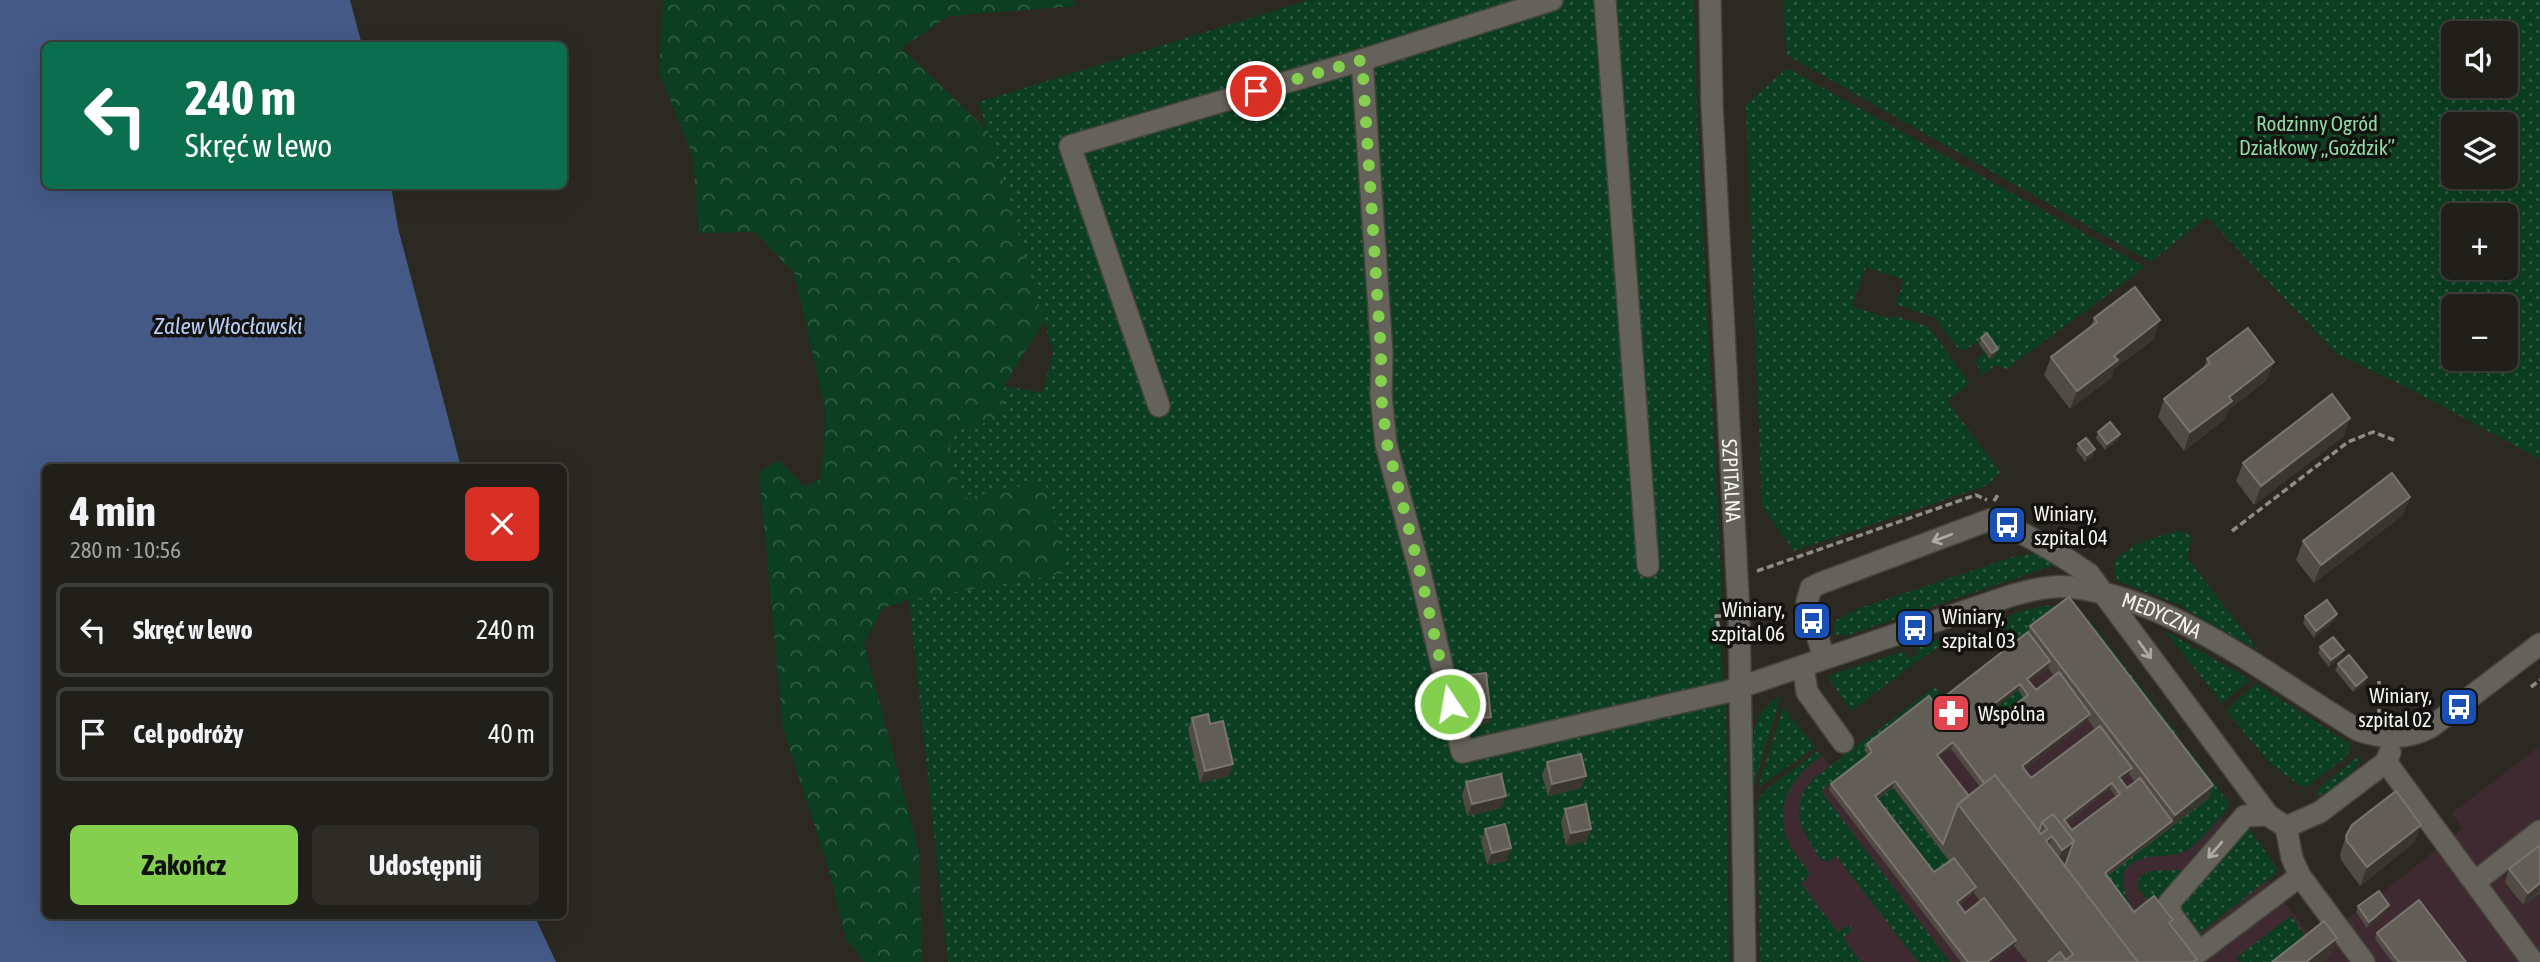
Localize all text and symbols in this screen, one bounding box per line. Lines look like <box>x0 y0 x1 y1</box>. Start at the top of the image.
map controls <box>2441 21 2518 371</box>
button: sound <box>2441 21 2518 98</box>
pin <box>1226 61 1286 121</box>
text: 240 m <box>185 69 296 125</box>
icon: left <box>70 70 161 161</box>
icon: arrive <box>1237 72 1275 110</box>
park label: Rodzinny Ogród Działkowy „Goździk” <box>2239 111 2395 159</box>
button: layers <box>2441 112 2518 189</box>
text: Skręć w lewo <box>185 127 332 164</box>
button: + <box>2441 203 2518 280</box>
button: − <box>2441 294 2518 371</box>
water label: Zalew Włocławski <box>154 313 302 339</box>
street label: SZPITALNA <box>1718 438 1746 523</box>
text: 4 min <box>70 487 156 535</box>
button: close <box>465 487 539 561</box>
place label: Winiary, szpital 04 <box>2034 501 2108 549</box>
bus stop icon: Winiary, szpital 04 <box>1986 504 2028 546</box>
one-way arrow <box>1932 532 1954 545</box>
text: 280 m · 10:56 <box>70 537 181 563</box>
street label: MEDYCZNA <box>2119 587 2206 643</box>
place label: Winiary, szpital 06 <box>1711 597 1785 645</box>
bus stop icon: Winiary, szpital 06 <box>1791 600 1833 642</box>
place label: Winiary, szpital 03 <box>1942 604 2016 652</box>
bus stop icon: Winiary, szpital 03 <box>1894 607 1936 649</box>
icon: left <box>74 611 112 649</box>
text: Skręć w lewo <box>133 615 253 645</box>
text: 240 m <box>476 615 535 645</box>
one-way arrow <box>2138 640 2153 659</box>
position arrow <box>1413 667 1487 741</box>
place label: Winiary, szpital 02 <box>2358 683 2432 731</box>
bus stop icon: Winiary, szpital 02 <box>2438 686 2480 728</box>
pharmacy icon: Wspólna <box>1930 692 1972 734</box>
place label: Wspólna <box>1978 701 2045 725</box>
icon: arrive <box>74 715 112 753</box>
text: Cel podróży <box>133 719 244 749</box>
text: 40 m <box>488 719 535 749</box>
button: Zakończ <box>70 825 298 905</box>
button: Udostępnij <box>312 825 539 905</box>
one-way arrow <box>2207 841 2223 859</box>

